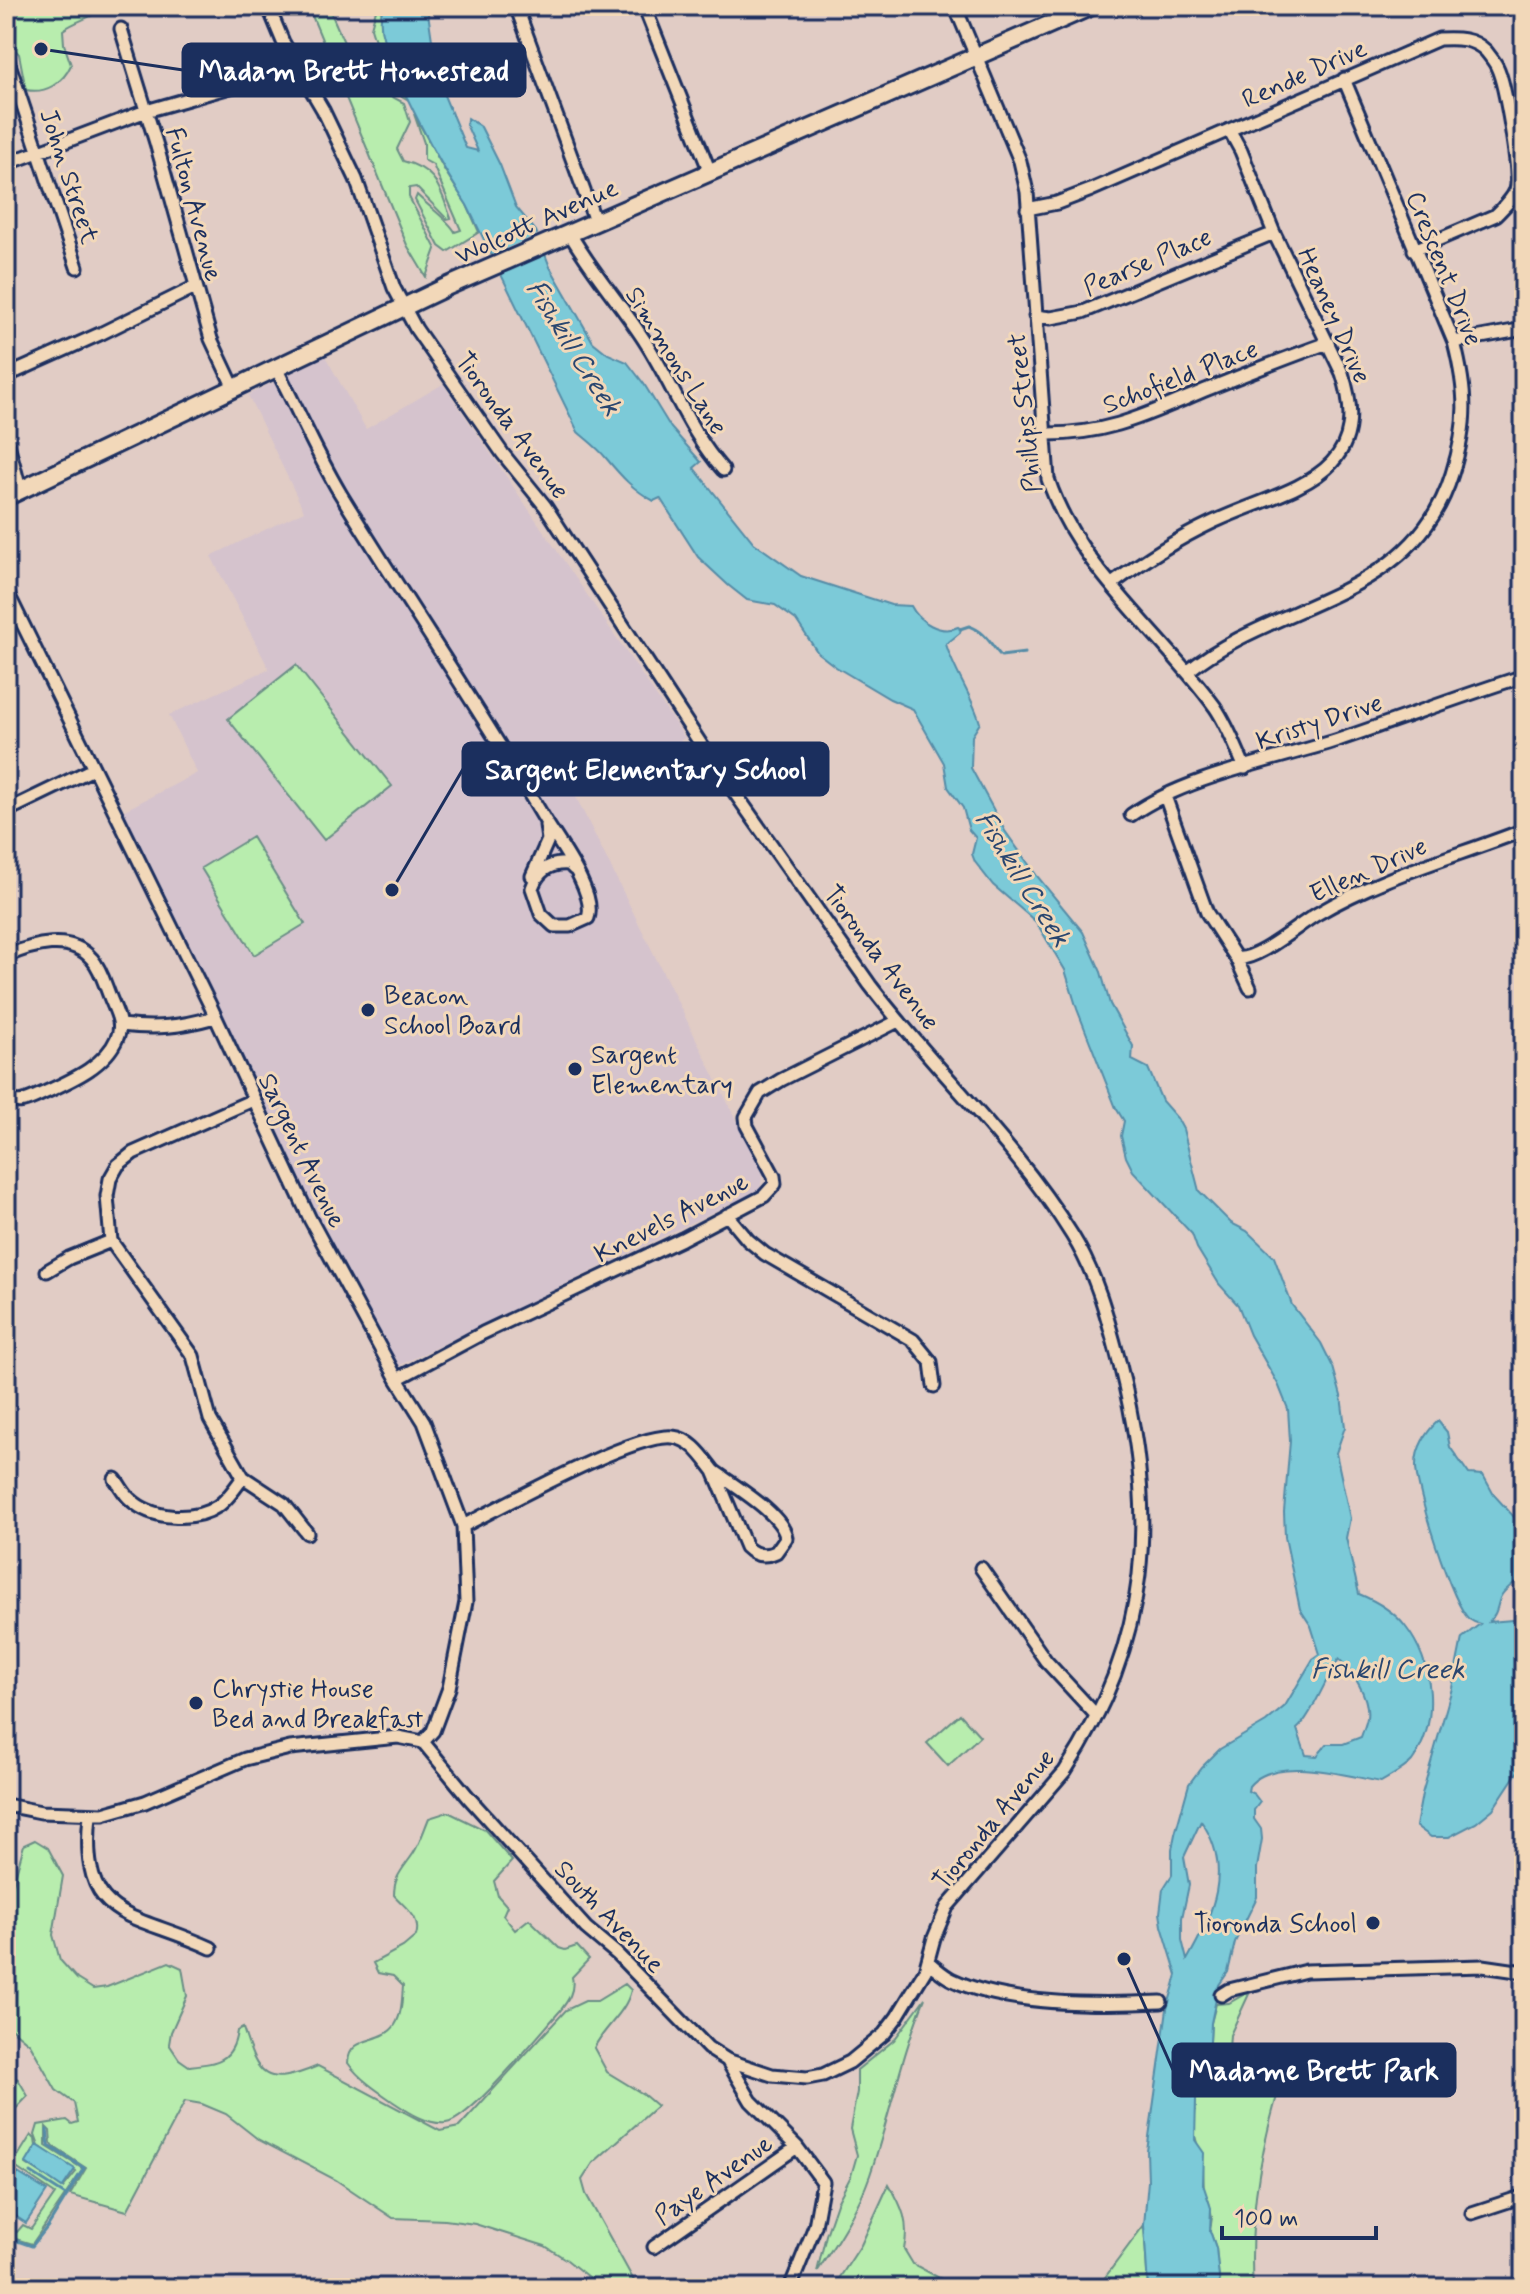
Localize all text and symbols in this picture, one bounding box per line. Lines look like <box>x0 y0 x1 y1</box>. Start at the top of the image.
street label: Rende Drive <box>1237 32 1373 117</box>
callout: Madam Brett Homestead <box>183 44 525 96</box>
text: Madam Brett Homestead <box>199 54 509 91</box>
street label: John Street <box>30 105 106 248</box>
street label: Fulton Avenue <box>156 124 230 285</box>
street label: Wolcott Avenue <box>450 172 624 274</box>
street label: Crescent Drive <box>1397 186 1490 351</box>
street label: Pearse Place <box>1078 221 1217 305</box>
street label: Heaney Drive <box>1288 243 1378 389</box>
water label: Fishkill Creek <box>516 273 629 424</box>
street label: Simmons Lane <box>616 280 734 442</box>
street label: Phillips Street <box>1001 331 1051 494</box>
street label: Schofield Place <box>1098 333 1263 423</box>
street label: Tioronda Avenue <box>446 346 576 507</box>
street label: Kristy Drive <box>1252 687 1387 759</box>
callout: Sargent Elementary School <box>463 743 828 795</box>
text: Sargent Elementary School <box>485 753 807 793</box>
water label: Fishkill Creek <box>965 804 1078 955</box>
street label: Ellen Drive <box>1305 830 1433 912</box>
street label: Tioronda Avenue <box>814 878 946 1038</box>
place label: Beacon School Board <box>384 980 521 1044</box>
marker: Beacon School Board <box>359 1001 377 1019</box>
place label: Sargent Elementary <box>591 1039 733 1103</box>
marker: Sargent Elementary <box>566 1060 584 1078</box>
street label: Sargent Avenue <box>247 1068 353 1235</box>
street label: Knevels Avenue <box>589 1165 755 1272</box>
water label: Fishkill Creek <box>1311 1652 1465 1689</box>
place label: Chrystie House Bed and Breakfast <box>212 1673 423 1737</box>
marker: Chrystie House Bed and Breakfast <box>187 1694 205 1712</box>
street label: Tioronda Avenue <box>926 1743 1064 1898</box>
street label: South Avenue <box>546 1853 671 1981</box>
place label: Tioronda School <box>1194 1908 1357 1942</box>
marker: Tioronda School <box>1364 1914 1382 1932</box>
callout: Madame Brett Park <box>1173 2044 1455 2096</box>
text: Madame Brett Park <box>1189 2054 1439 2091</box>
street label: Paye Avenue <box>648 2127 780 2234</box>
scale bar <box>1222 2190 1376 2240</box>
text: 100 m <box>1234 2204 1298 2235</box>

